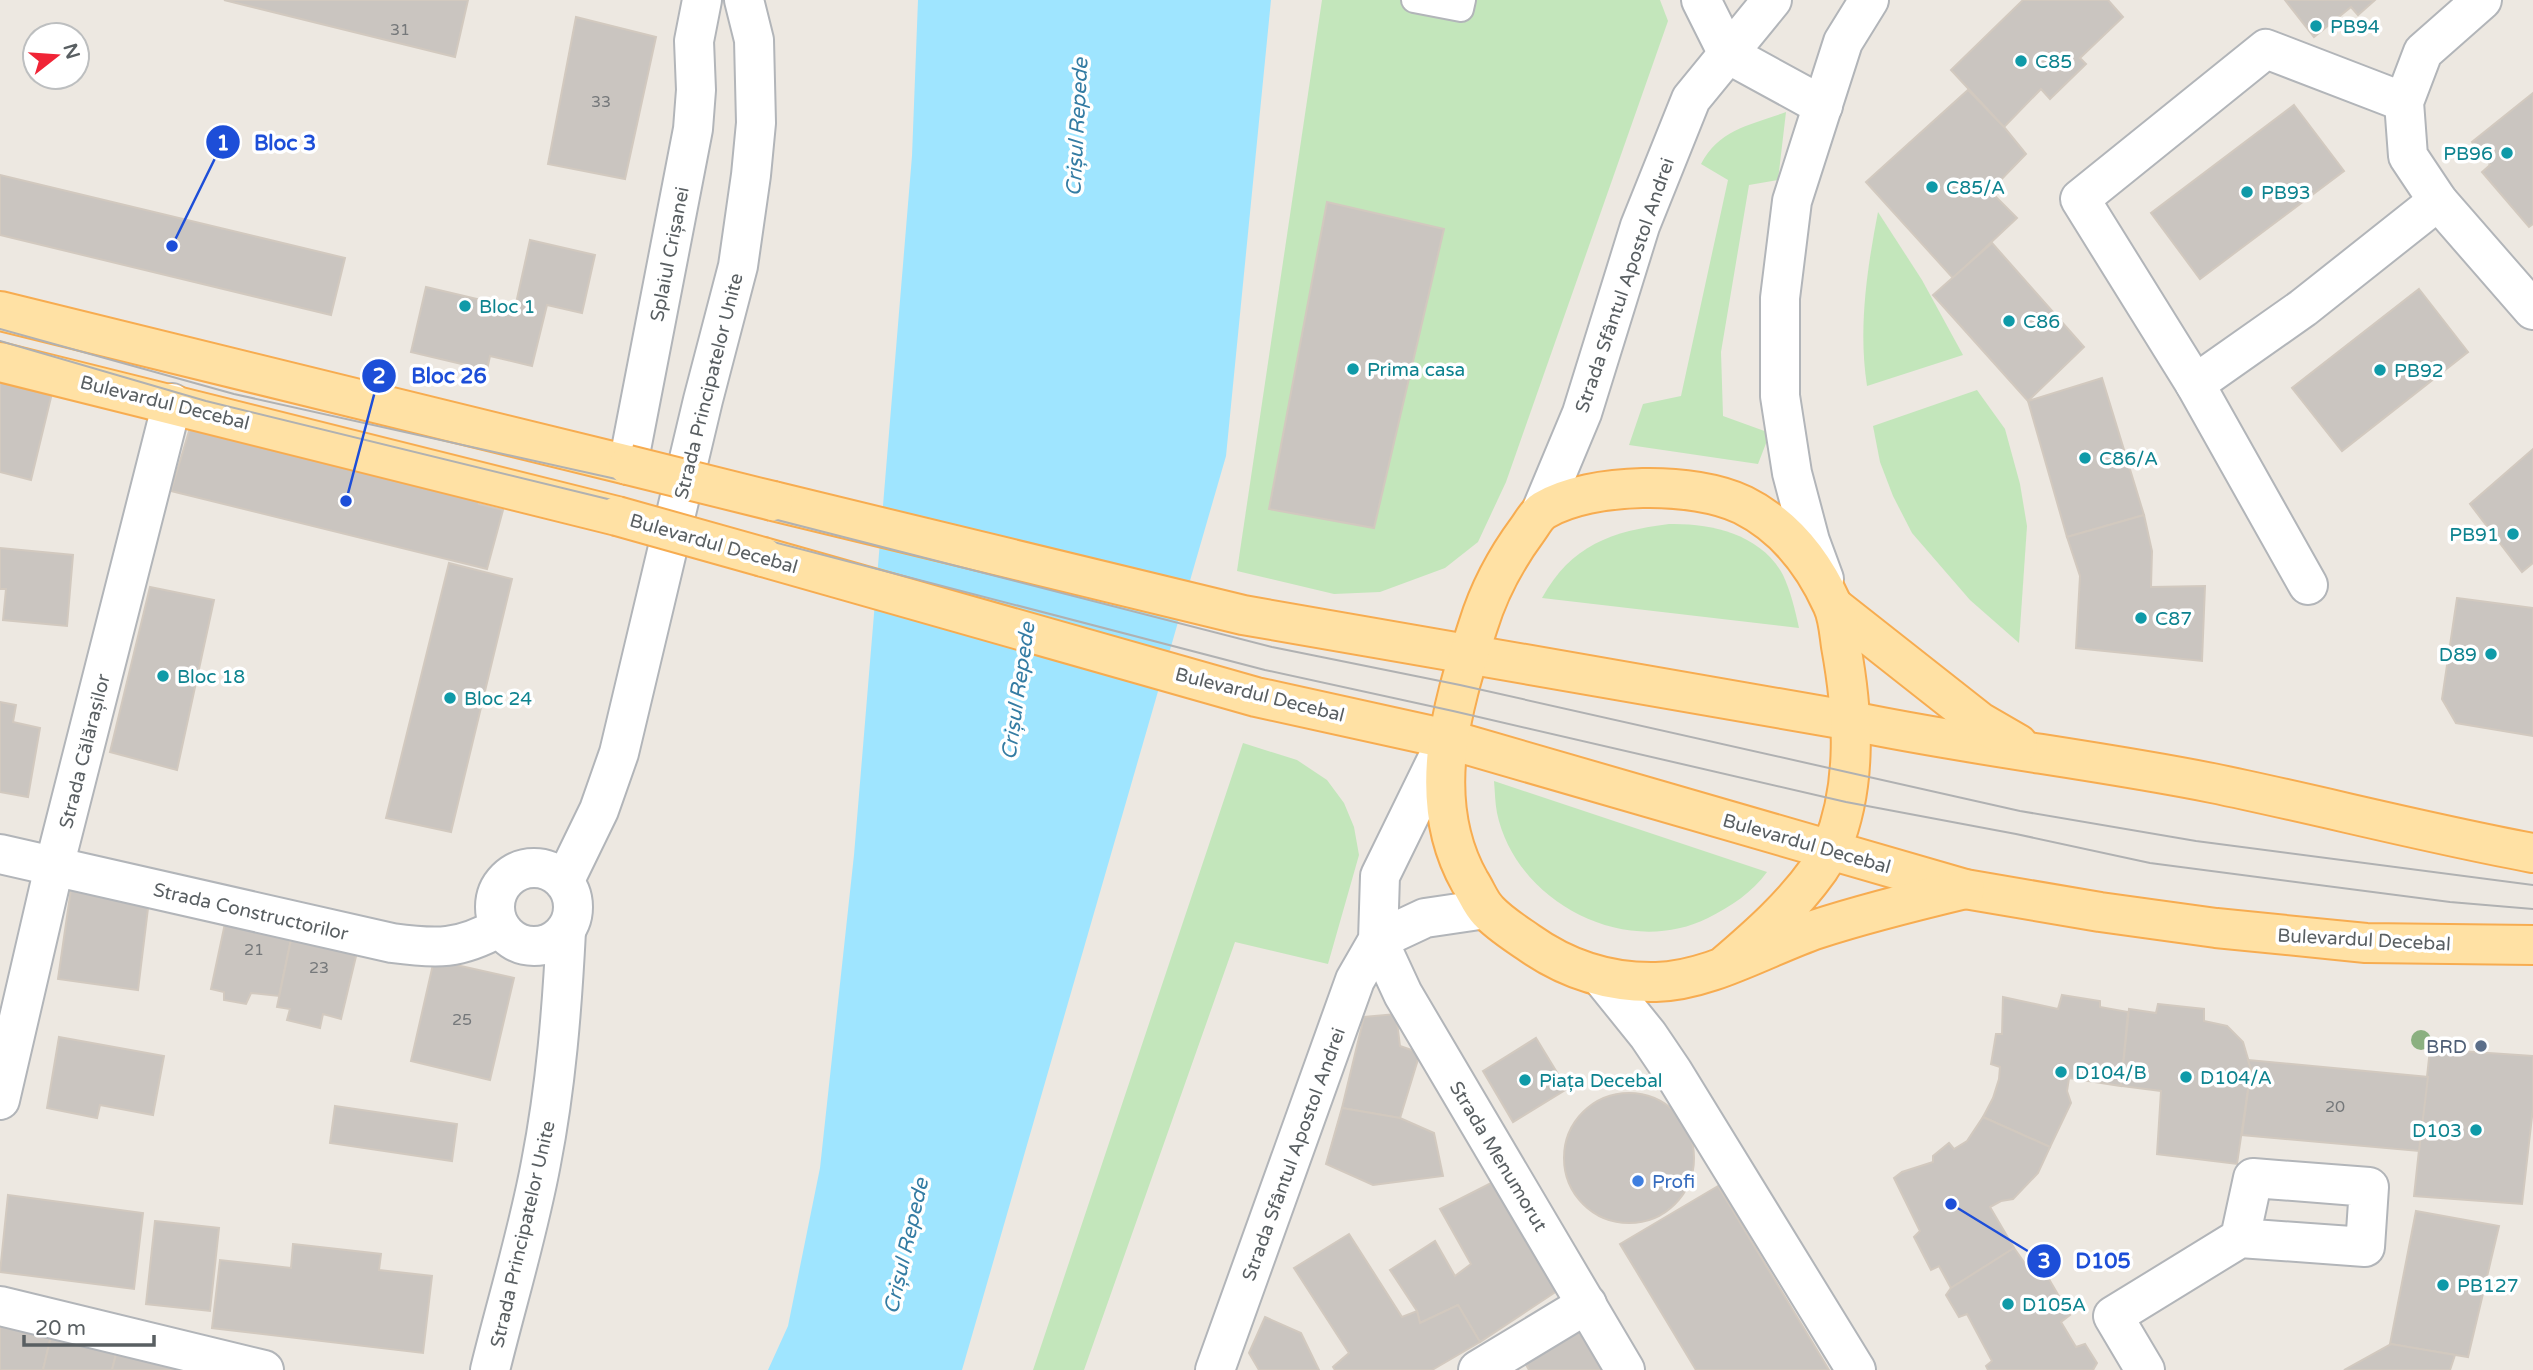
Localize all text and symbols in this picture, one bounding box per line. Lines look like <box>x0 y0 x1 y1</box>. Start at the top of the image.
place label: PB94 <box>2330 16 2380 38</box>
marker: PB94 <box>2308 18 2324 34</box>
house number: 31 <box>390 20 410 40</box>
north arrow <box>21 21 91 91</box>
text: N <box>59 41 84 62</box>
place label: C85 <box>2035 51 2072 73</box>
marker: C85 <box>2013 53 2029 69</box>
water label: Crișul Repede <box>1061 56 1094 197</box>
house number: 33 <box>591 92 611 112</box>
callout: Bloc 3 <box>205 121 331 163</box>
text: 1 <box>216 131 230 156</box>
text: Bloc 3 <box>254 131 316 156</box>
place label: PB96 <box>2443 143 2493 165</box>
marker: PB96 <box>2499 145 2515 161</box>
street label: Strada Sfântul Apostol Andrei <box>1571 155 1679 416</box>
place label: C85/A <box>1946 177 2005 199</box>
marker: C85/A <box>1924 179 1940 195</box>
place label: PB93 <box>2261 182 2311 204</box>
marker: PB93 <box>2239 184 2255 200</box>
street label: Splaiul Crișanei <box>646 185 694 323</box>
street label: Strada Principatelor Unite <box>670 271 748 502</box>
place label: Bloc 1 <box>479 296 535 318</box>
marker: Bloc 1 <box>457 298 473 314</box>
place label: C86 <box>2023 311 2060 333</box>
marker: C86 <box>2001 313 2017 329</box>
callout: Bloc 26 <box>362 355 500 397</box>
place label: Prima casa <box>1367 359 1465 381</box>
place label: PB92 <box>2394 360 2444 382</box>
marker: Prima casa <box>1345 361 1361 377</box>
marker: PB92 <box>2372 362 2388 378</box>
text: 2 <box>372 364 386 389</box>
text: Bloc 26 <box>411 364 487 389</box>
street label: Bulevardul Decebal <box>78 371 252 435</box>
place label: C86/A <box>2099 448 2158 470</box>
marker: C86/A <box>2077 450 2093 466</box>
street label: Bulevardul Decebal <box>627 509 800 578</box>
place label: PB91 <box>2449 524 2499 546</box>
marker: PB91 <box>2505 526 2521 542</box>
place label: C87 <box>2155 608 2192 630</box>
marker: C87 <box>2133 610 2149 626</box>
water label: Crișul Repede <box>996 620 1041 761</box>
place label: D89 <box>2439 644 2477 666</box>
marker: D89 <box>2483 646 2499 662</box>
street label: Bulevardul Decebal <box>1173 663 1347 727</box>
place label: Bloc 18 <box>177 666 245 688</box>
marker: Bloc 18 <box>155 668 171 684</box>
street label: Strada Călărașilor <box>55 671 115 831</box>
place label: Bloc 24 <box>464 688 532 710</box>
marker: Bloc 24 <box>442 690 458 706</box>
street label: Bulevardul Decebal <box>1720 809 1893 878</box>
street label: Strada Constructorilor <box>151 879 351 945</box>
street label: Bulevardul Decebal <box>2277 924 2451 956</box>
house number: 21 <box>244 940 264 960</box>
house number: 23 <box>309 958 329 978</box>
house number: 25 <box>452 1010 472 1030</box>
street label: Strada Sfântul Apostol Andrei <box>1238 1025 1350 1284</box>
place label: BRD <box>2426 1036 2467 1058</box>
marker: BRD <box>2473 1038 2489 1054</box>
place label: D104/B <box>2075 1062 2147 1084</box>
marker: D104/B <box>2053 1064 2069 1080</box>
place label: D104/A <box>2200 1067 2272 1089</box>
marker: D104/A <box>2178 1069 2194 1085</box>
place label: Piața Decebal <box>1539 1070 1663 1092</box>
marker: Piața Decebal <box>1517 1072 1533 1088</box>
street label: Strada Menumorut <box>1445 1078 1552 1236</box>
house number: 20 <box>2325 1097 2345 1117</box>
street label: Strada Principatelor Unite <box>486 1119 560 1350</box>
place label: D103 <box>2412 1120 2462 1142</box>
marker: D103 <box>2468 1122 2484 1138</box>
place label: Profi <box>1652 1171 1695 1193</box>
marker: Profi <box>1630 1173 1646 1189</box>
water label: Crișul Repede <box>879 1175 934 1316</box>
callout: D105 <box>2026 1240 2144 1282</box>
text: 3 <box>2037 1249 2051 1274</box>
text: D105 <box>2075 1249 2131 1274</box>
place label: PB127 <box>2457 1275 2519 1297</box>
marker: PB127 <box>2435 1277 2451 1293</box>
place label: D105A <box>2022 1294 2086 1316</box>
marker: D105A <box>2000 1296 2016 1312</box>
scale bar <box>24 1304 154 1348</box>
text: 20 m <box>35 1316 86 1341</box>

